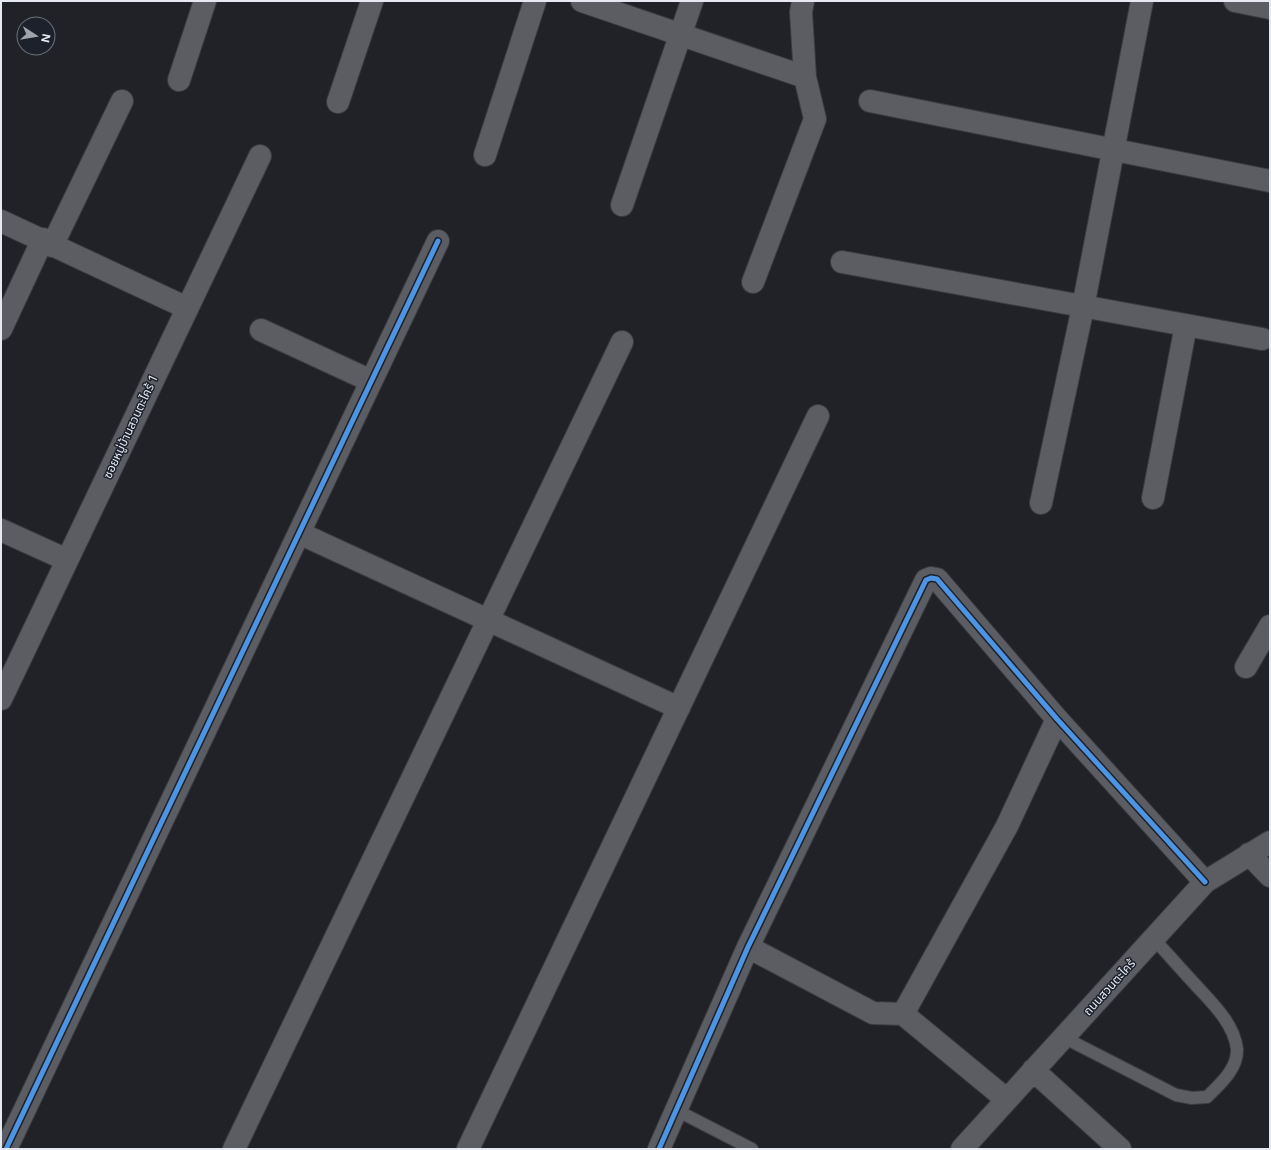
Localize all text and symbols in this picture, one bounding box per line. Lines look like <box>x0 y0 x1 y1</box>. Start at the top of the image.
north arrow <box>16 16 56 56</box>
text: N <box>38 33 54 44</box>
street label: ซอยหมู่บ้านสวนตะไคร้ 1 <box>100 373 160 481</box>
street label: ถนนสวนตะไคร้ <box>1080 955 1139 1018</box>

